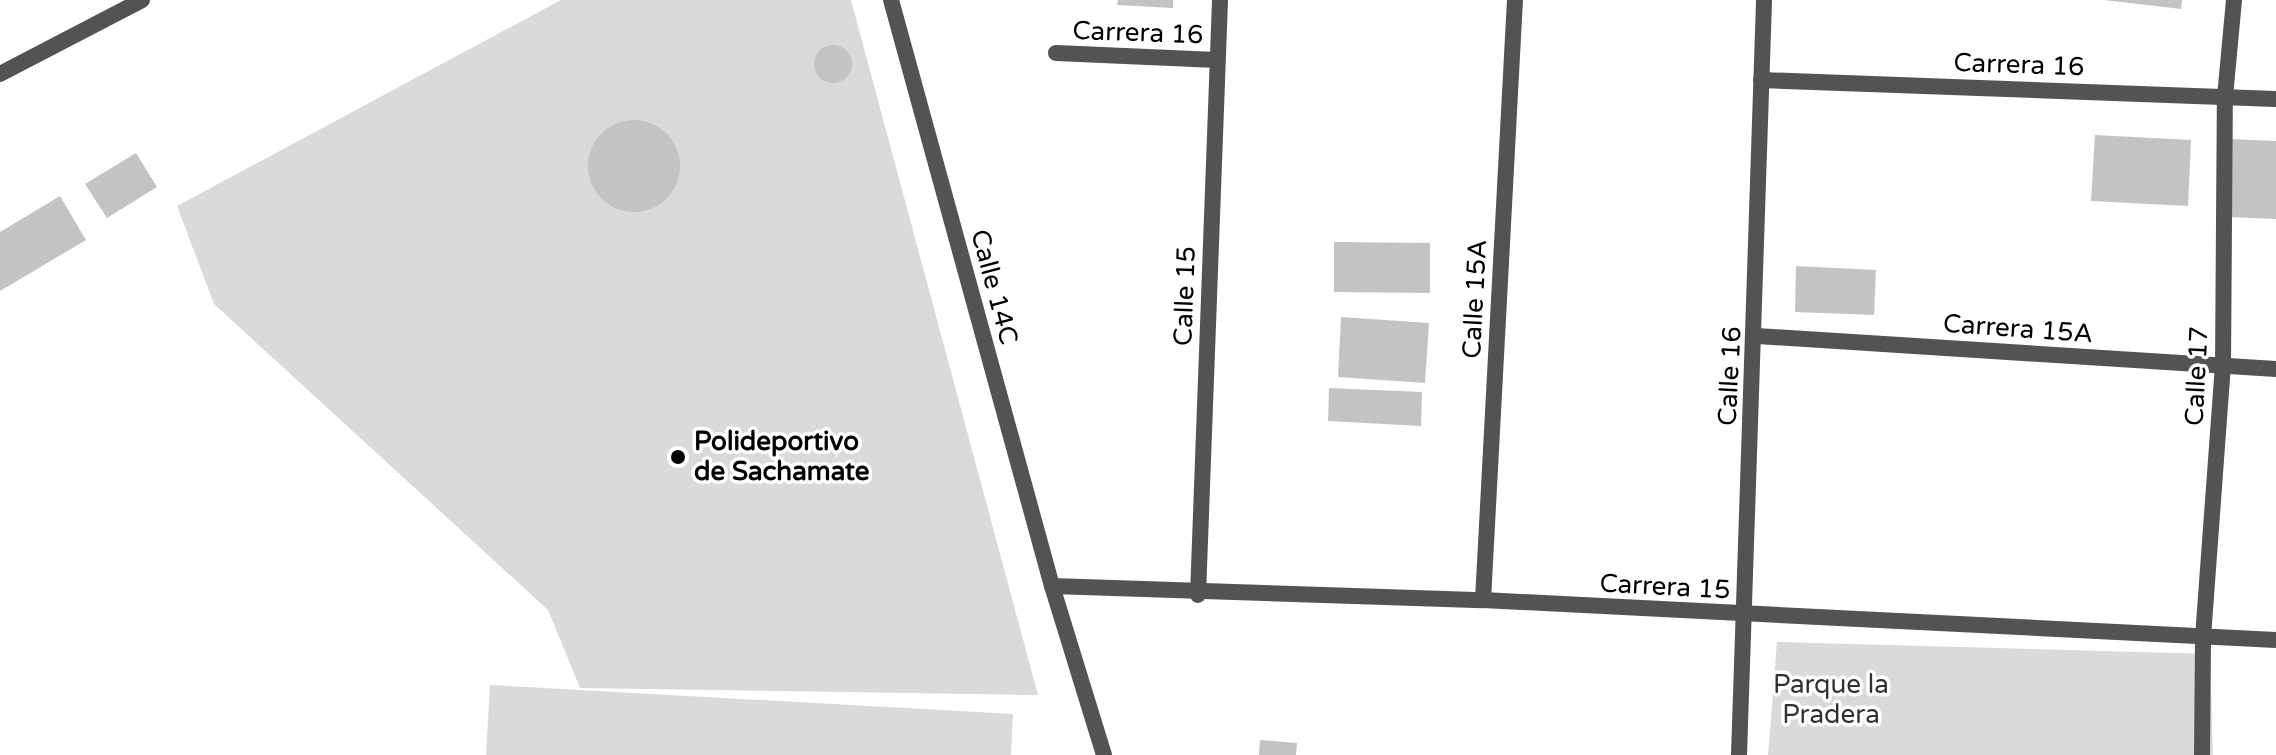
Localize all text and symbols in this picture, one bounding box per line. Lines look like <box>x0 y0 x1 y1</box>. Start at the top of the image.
street label: Carrera 16 <box>1072 15 1204 51</box>
street label: Carrera 16 <box>1953 47 2085 83</box>
street label: Calle 14C <box>964 226 1024 348</box>
street label: Calle 15A <box>1456 239 1494 359</box>
street label: Calle 15 <box>1168 246 1202 346</box>
street label: Carrera 15A <box>1942 308 2094 350</box>
street label: Calle 16 <box>1712 325 1748 427</box>
street label: Calle 17 <box>2179 325 2215 427</box>
place label: Polideportivo de Sachamate <box>694 426 869 488</box>
marker: Polideportivo de Sachamate <box>669 448 687 466</box>
street label: Carrera 15 <box>1599 568 1731 606</box>
park label: Parque la Pradera <box>1773 669 1889 730</box>

